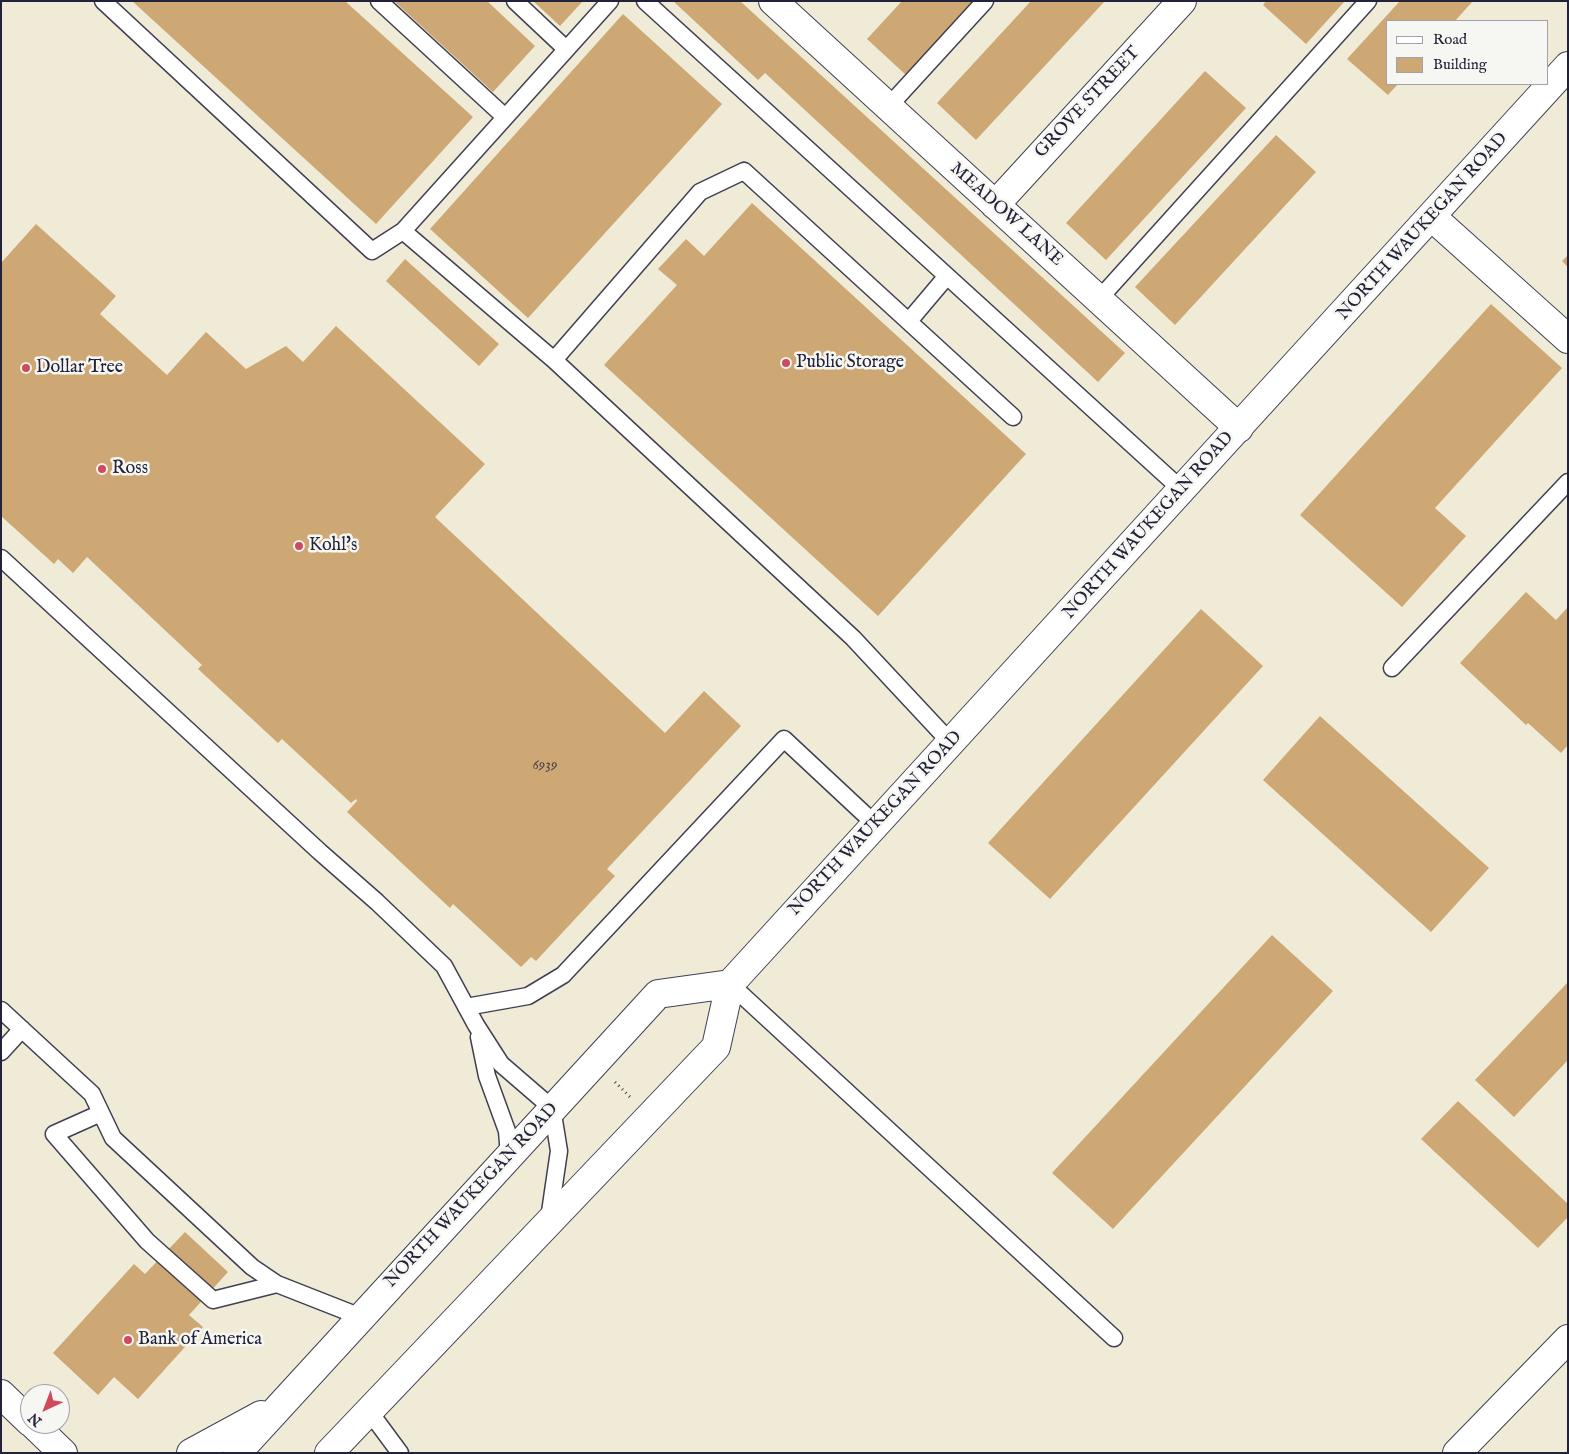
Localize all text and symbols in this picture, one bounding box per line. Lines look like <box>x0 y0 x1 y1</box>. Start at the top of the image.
legend <box>1386 20 1549 85</box>
text: Road <box>1433 30 1467 49</box>
street label: GROVE STREET <box>1031 43 1145 163</box>
text: Building <box>1433 55 1487 74</box>
street label: NORTH WAUKEGAN ROAD <box>1333 129 1513 325</box>
street label: MEADOW LANE <box>945 159 1067 271</box>
place label: Public Storage <box>796 352 904 374</box>
place label: Dollar Tree <box>36 357 123 379</box>
marker: Public Storage <box>780 357 792 369</box>
marker: Dollar Tree <box>20 362 32 374</box>
street label: NORTH WAUKEGAN ROAD <box>1059 428 1239 624</box>
place label: Ross <box>112 458 148 480</box>
marker: Ross <box>96 463 108 475</box>
place label: Kohl's <box>309 535 357 557</box>
marker: Kohl's <box>293 540 305 552</box>
street label: NORTH WAUKEGAN ROAD <box>785 727 967 921</box>
house number: 6939 <box>532 757 558 775</box>
street label: NORTH WAUKEGAN ROAD <box>381 1099 563 1293</box>
place label: Bank of America <box>138 1329 262 1351</box>
marker: Bank of America <box>122 1334 134 1346</box>
north arrow <box>20 1384 70 1434</box>
text: N <box>25 1409 46 1430</box>

